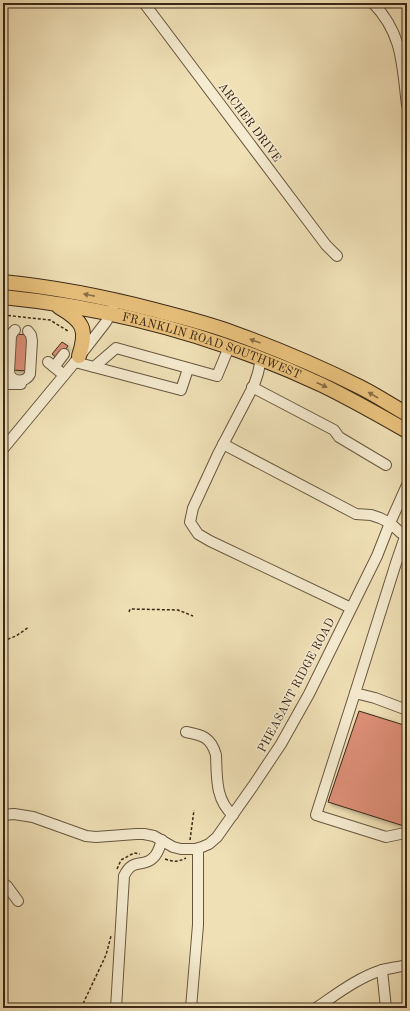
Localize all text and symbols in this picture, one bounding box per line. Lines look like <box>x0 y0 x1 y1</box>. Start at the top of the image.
street label: ARCHER DRIVE <box>216 81 283 164</box>
one-way arrow <box>83 292 96 298</box>
street label: FRANKLIN ROAD SOUTHWEST <box>121 312 303 382</box>
one-way arrow <box>249 338 261 344</box>
one-way arrow <box>317 382 328 388</box>
one-way arrow <box>367 391 379 398</box>
street label: PHEASANT RIDGE ROAD <box>256 616 337 755</box>

